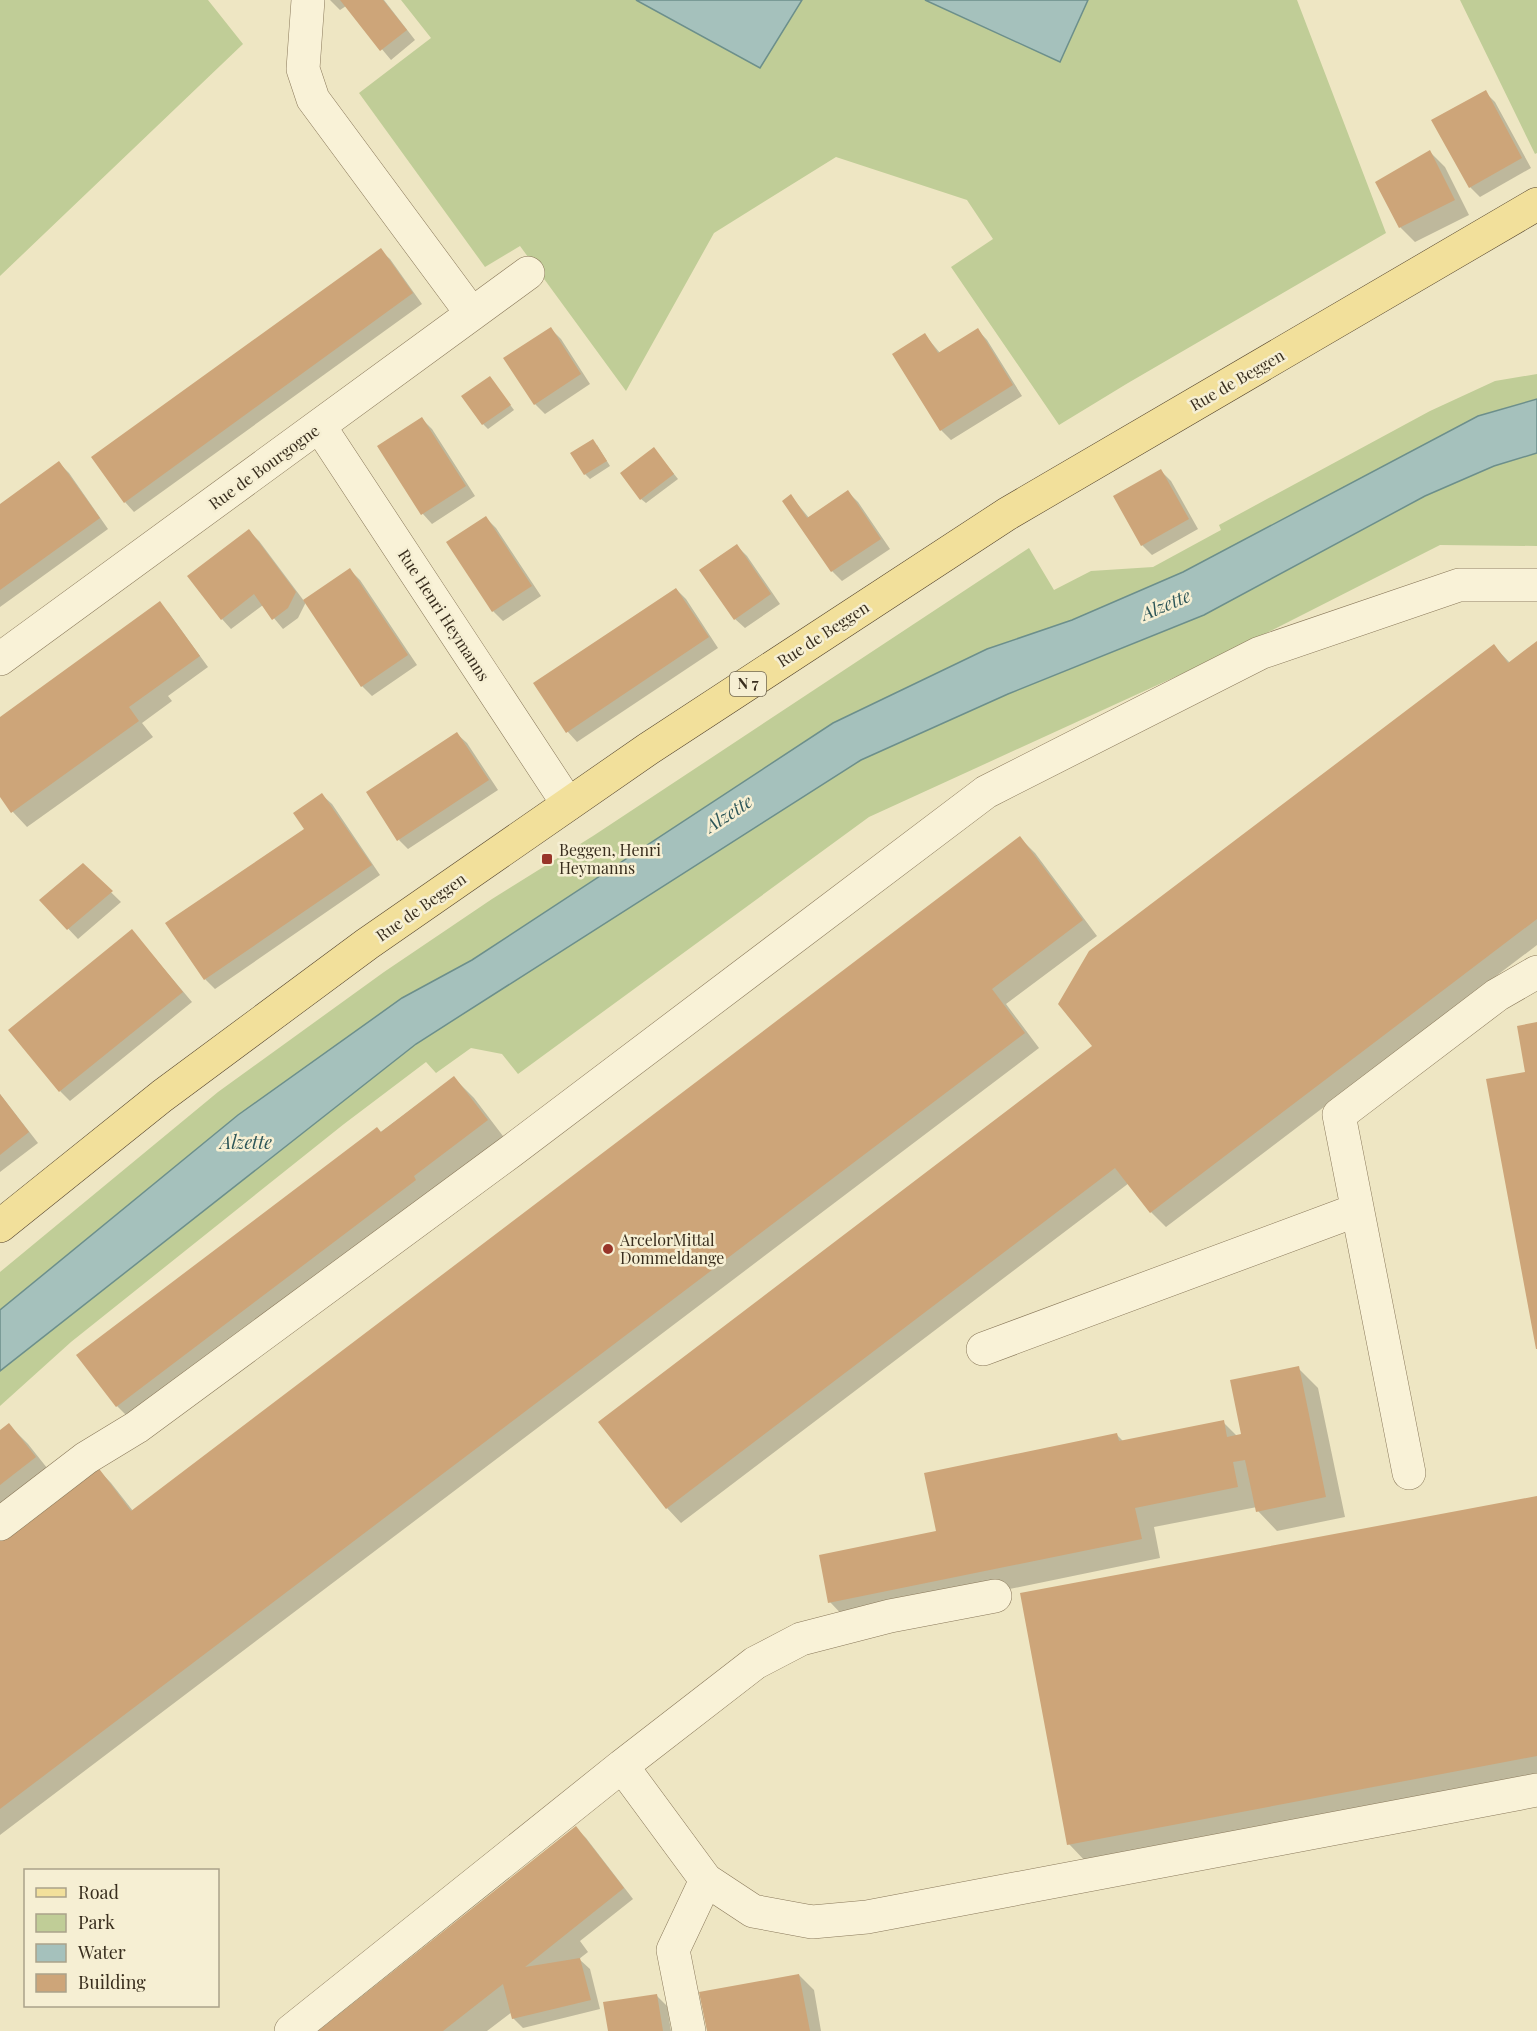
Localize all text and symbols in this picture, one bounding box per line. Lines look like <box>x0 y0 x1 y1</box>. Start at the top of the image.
street label: Rue de Beggen <box>1186 344 1288 415</box>
street label: Rue de Bourgogne <box>204 419 323 514</box>
street label: Rue Henri Heymanns <box>394 545 495 685</box>
water label: Alzette <box>1135 583 1194 626</box>
street label: Rue de Beggen <box>773 596 873 671</box>
road number: N 7 <box>730 672 766 696</box>
water label: Alzette <box>698 789 757 838</box>
place label: Beggen, Henri Heymanns <box>559 839 661 878</box>
marker: Beggen, Henri Heymanns <box>540 852 554 866</box>
street label: Rue de Beggen <box>371 867 470 945</box>
water label: Alzette <box>218 1130 272 1154</box>
place label: ArcelorMittal Dommeldange <box>619 1229 724 1268</box>
marker: ArcelorMittal Dommeldange <box>601 1242 615 1256</box>
legend <box>24 1869 219 2007</box>
text: Road <box>78 1880 119 1904</box>
text: Park <box>78 1910 115 1934</box>
text: Water <box>77 1940 126 1964</box>
text: Building <box>78 1970 146 1994</box>

